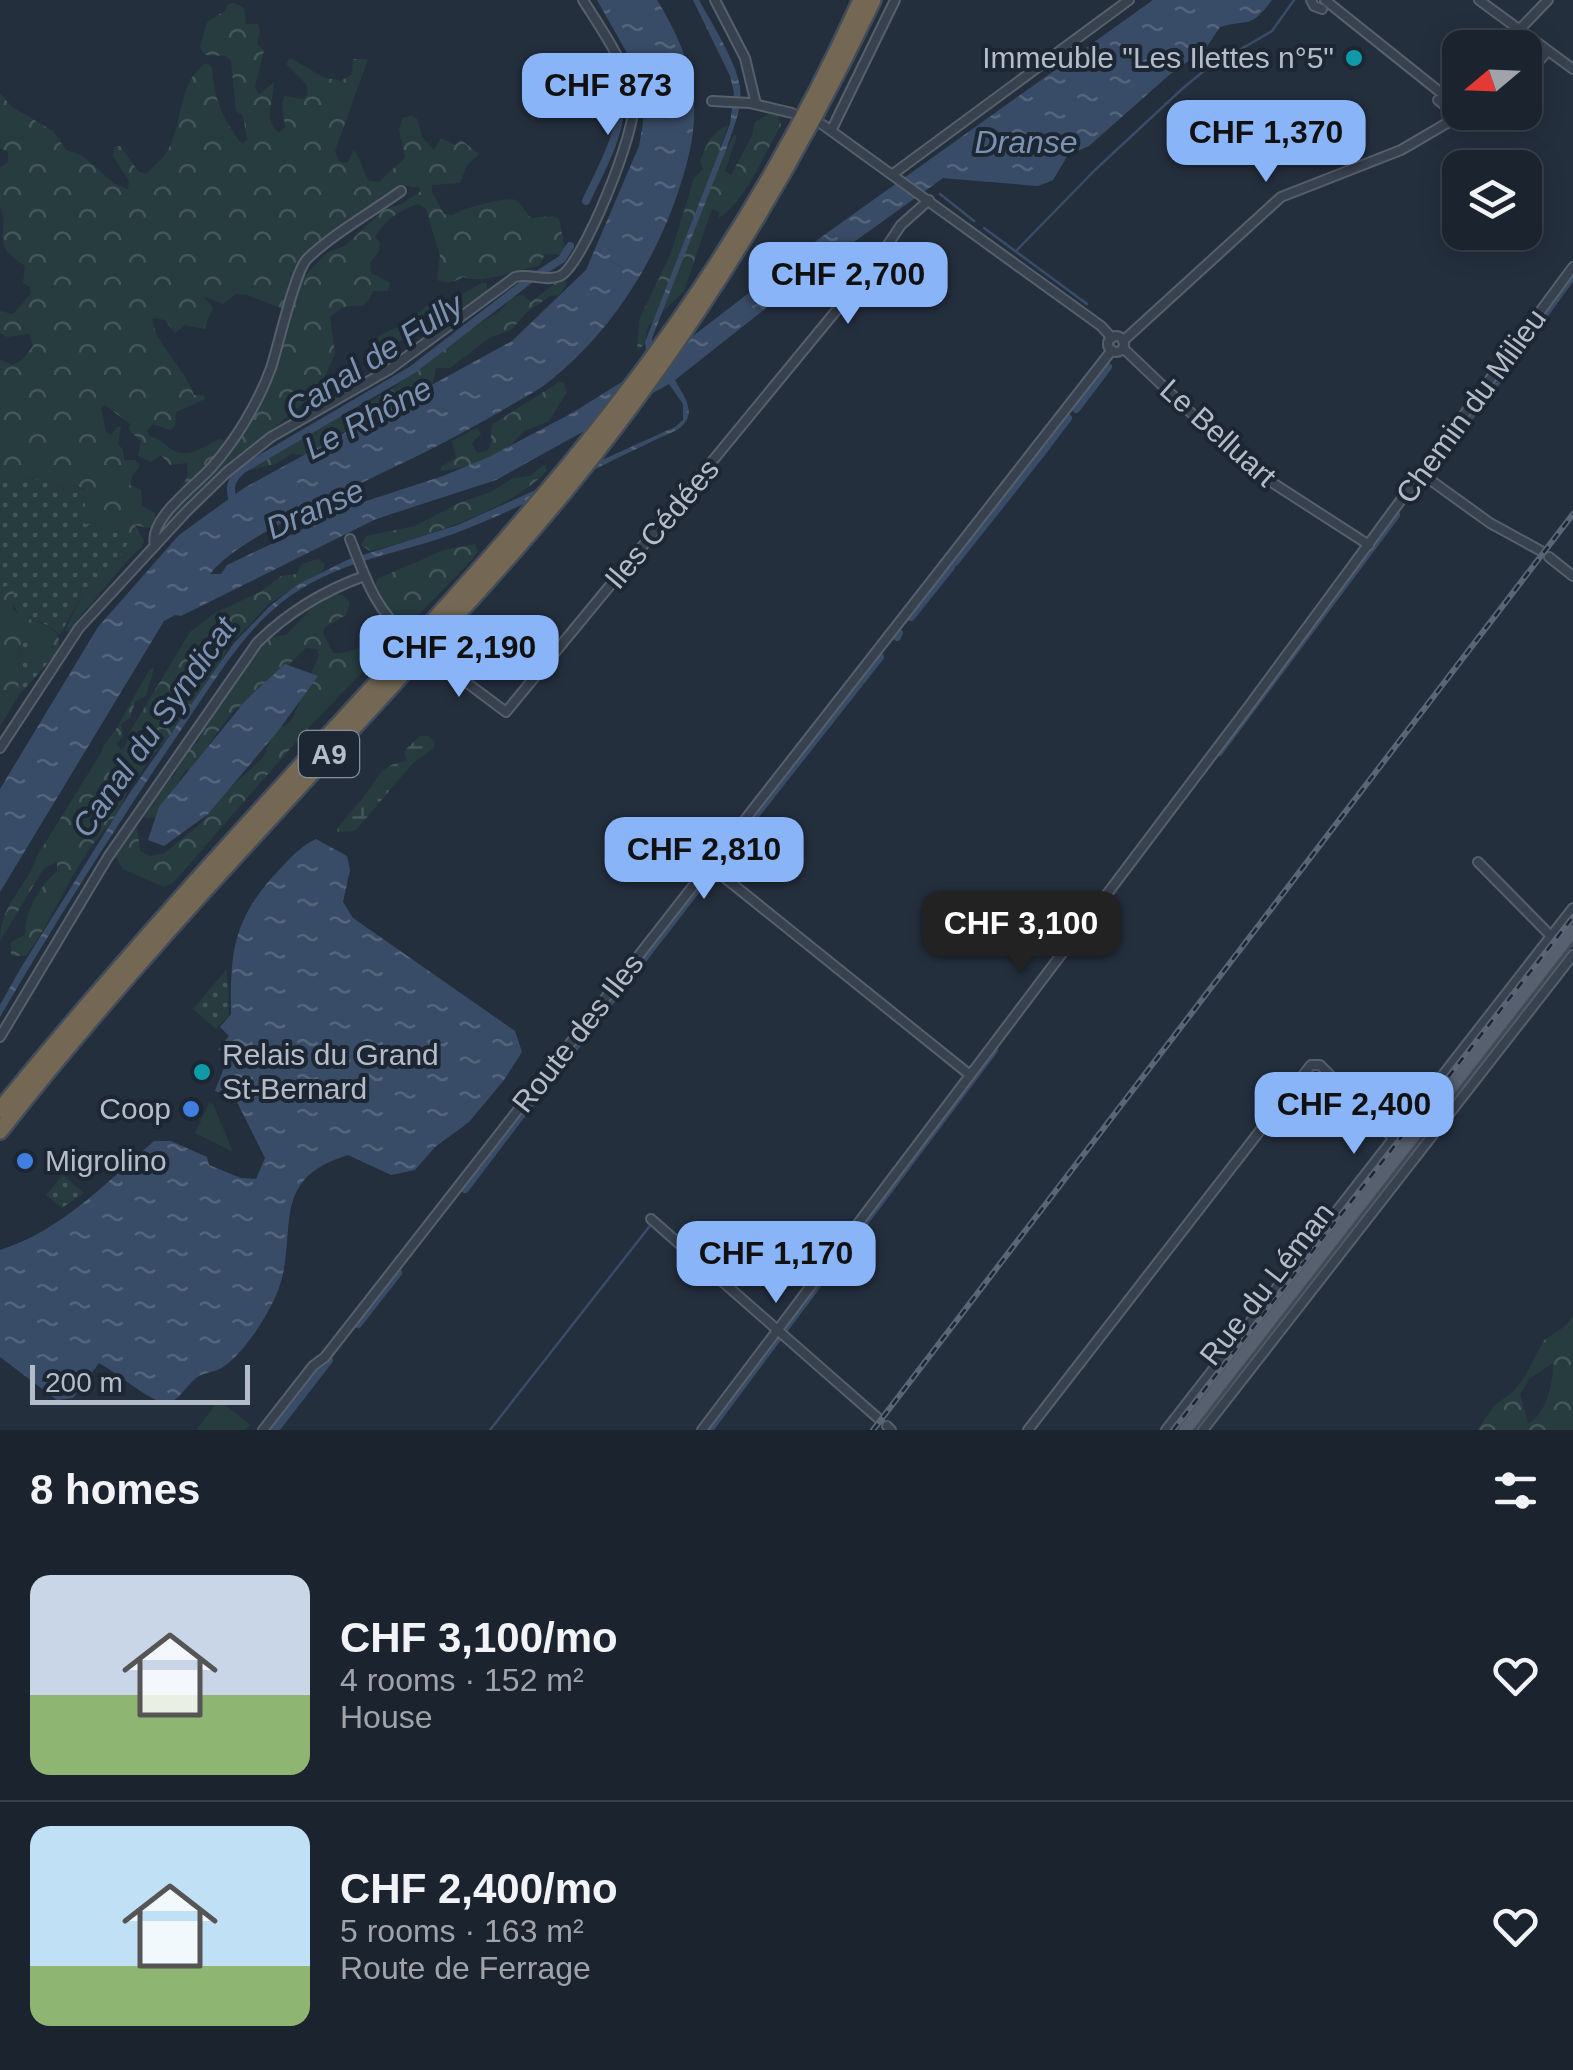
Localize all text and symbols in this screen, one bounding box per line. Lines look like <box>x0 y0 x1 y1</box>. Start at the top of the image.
north arrow <box>1442 30 1542 130</box>
map controls <box>1442 30 1542 250</box>
place label: Immeuble "Les Ilettes n°5" <box>982 41 1334 74</box>
marker: Immeuble "Les Ilettes n°5" <box>1343 47 1365 69</box>
pin: CHF 873 <box>516 53 700 138</box>
text: CHF 873 <box>544 67 672 103</box>
pin: CHF 1,370 <box>1152 100 1380 185</box>
text: CHF 1,370 <box>1189 114 1343 150</box>
water label: Dranse <box>974 124 1078 160</box>
button: layers <box>1442 150 1542 250</box>
pin: CHF 2,700 <box>734 242 962 327</box>
text: CHF 2,700 <box>771 256 925 292</box>
water label: Canal de Fully <box>278 285 471 428</box>
street label: Chemin du Milieu <box>1389 302 1552 509</box>
water label: Le Rhône <box>298 370 438 466</box>
street label: Le Belluart <box>1154 372 1283 493</box>
street label: Iles Cédées <box>598 452 725 595</box>
water label: Dranse <box>261 472 369 546</box>
water label: Canal du Syndicat <box>65 609 244 844</box>
pin: CHF 2,190 <box>345 615 573 700</box>
text: CHF 2,190 <box>382 629 536 665</box>
road number: A9 <box>299 731 359 777</box>
pin: CHF 2,810 <box>590 817 818 902</box>
text: CHF 2,810 <box>627 831 781 867</box>
pin: CHF 3,100 <box>907 891 1135 976</box>
text: CHF 3,100 <box>944 905 1098 941</box>
street label: Route des Iles <box>506 947 650 1118</box>
place label: Relais du Grand St-Bernard <box>222 1038 439 1105</box>
marker: Relais du Grand St-Bernard <box>191 1061 213 1083</box>
pin: CHF 2,400 <box>1240 1072 1468 1157</box>
text: CHF 2,400 <box>1277 1086 1431 1122</box>
place label: Coop <box>99 1092 171 1125</box>
marker: Coop <box>180 1098 202 1120</box>
place label: Migrolino <box>45 1144 167 1177</box>
marker: Migrolino <box>14 1150 36 1172</box>
street label: Rue du Léman <box>1193 1196 1340 1371</box>
pin: CHF 1,170 <box>662 1221 890 1306</box>
text: CHF 1,170 <box>699 1235 853 1271</box>
scale bar <box>30 1360 250 1404</box>
text: 200 m <box>45 1367 123 1398</box>
icon: filters <box>1488 1463 1543 1518</box>
text: 8 homes <box>30 1466 200 1513</box>
text: CHF 3,100/mo <box>340 1614 618 1661</box>
icon: home <box>110 1615 230 1735</box>
icon: heart <box>1488 1648 1543 1703</box>
text: 4 rooms · 152 m² <box>340 1662 584 1698</box>
text: House <box>340 1699 433 1735</box>
text: CHF 2,400/mo <box>340 1865 618 1912</box>
icon: home <box>110 1866 230 1986</box>
icon: heart <box>1488 1899 1543 1954</box>
text: 5 rooms · 163 m² <box>340 1913 584 1949</box>
text: Route de Ferrage <box>340 1950 591 1986</box>

